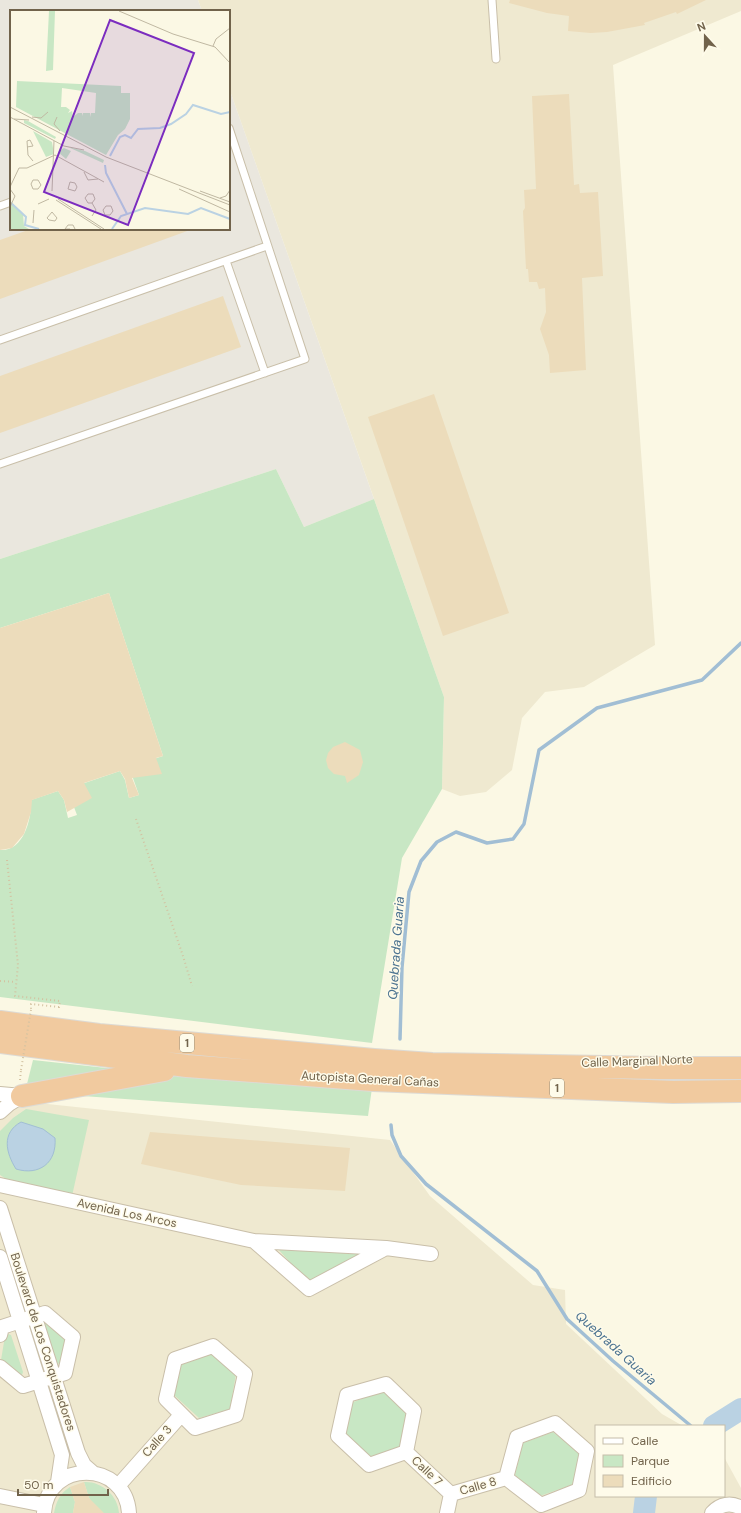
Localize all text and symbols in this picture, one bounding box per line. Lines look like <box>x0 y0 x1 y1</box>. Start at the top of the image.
inset map <box>10 10 230 230</box>
north arrow <box>685 16 725 56</box>
text: N <box>695 19 708 35</box>
water label: Quebrada Guaria <box>384 896 408 1000</box>
road number: 1 <box>180 1034 194 1052</box>
street label: Calle Marginal Norte <box>581 1051 693 1071</box>
street label: Autopista General Cañas <box>301 1067 439 1091</box>
road number: 1 <box>550 1079 564 1097</box>
street label: Avenida Los Arcos <box>76 1195 178 1231</box>
street label: Boulevard de Los Conquistadores <box>7 1251 79 1433</box>
water label: Quebrada Guaria <box>572 1307 660 1389</box>
street label: Calle 3 <box>138 1422 176 1460</box>
legend <box>595 1425 725 1497</box>
text: Calle <box>631 1433 658 1449</box>
street label: Calle 7 <box>408 1453 446 1489</box>
text: Parque <box>631 1453 670 1469</box>
scale bar <box>18 1471 108 1497</box>
street label: Calle 8 <box>458 1473 498 1499</box>
text: Edificio <box>631 1473 672 1489</box>
text: 50 m <box>24 1477 53 1493</box>

